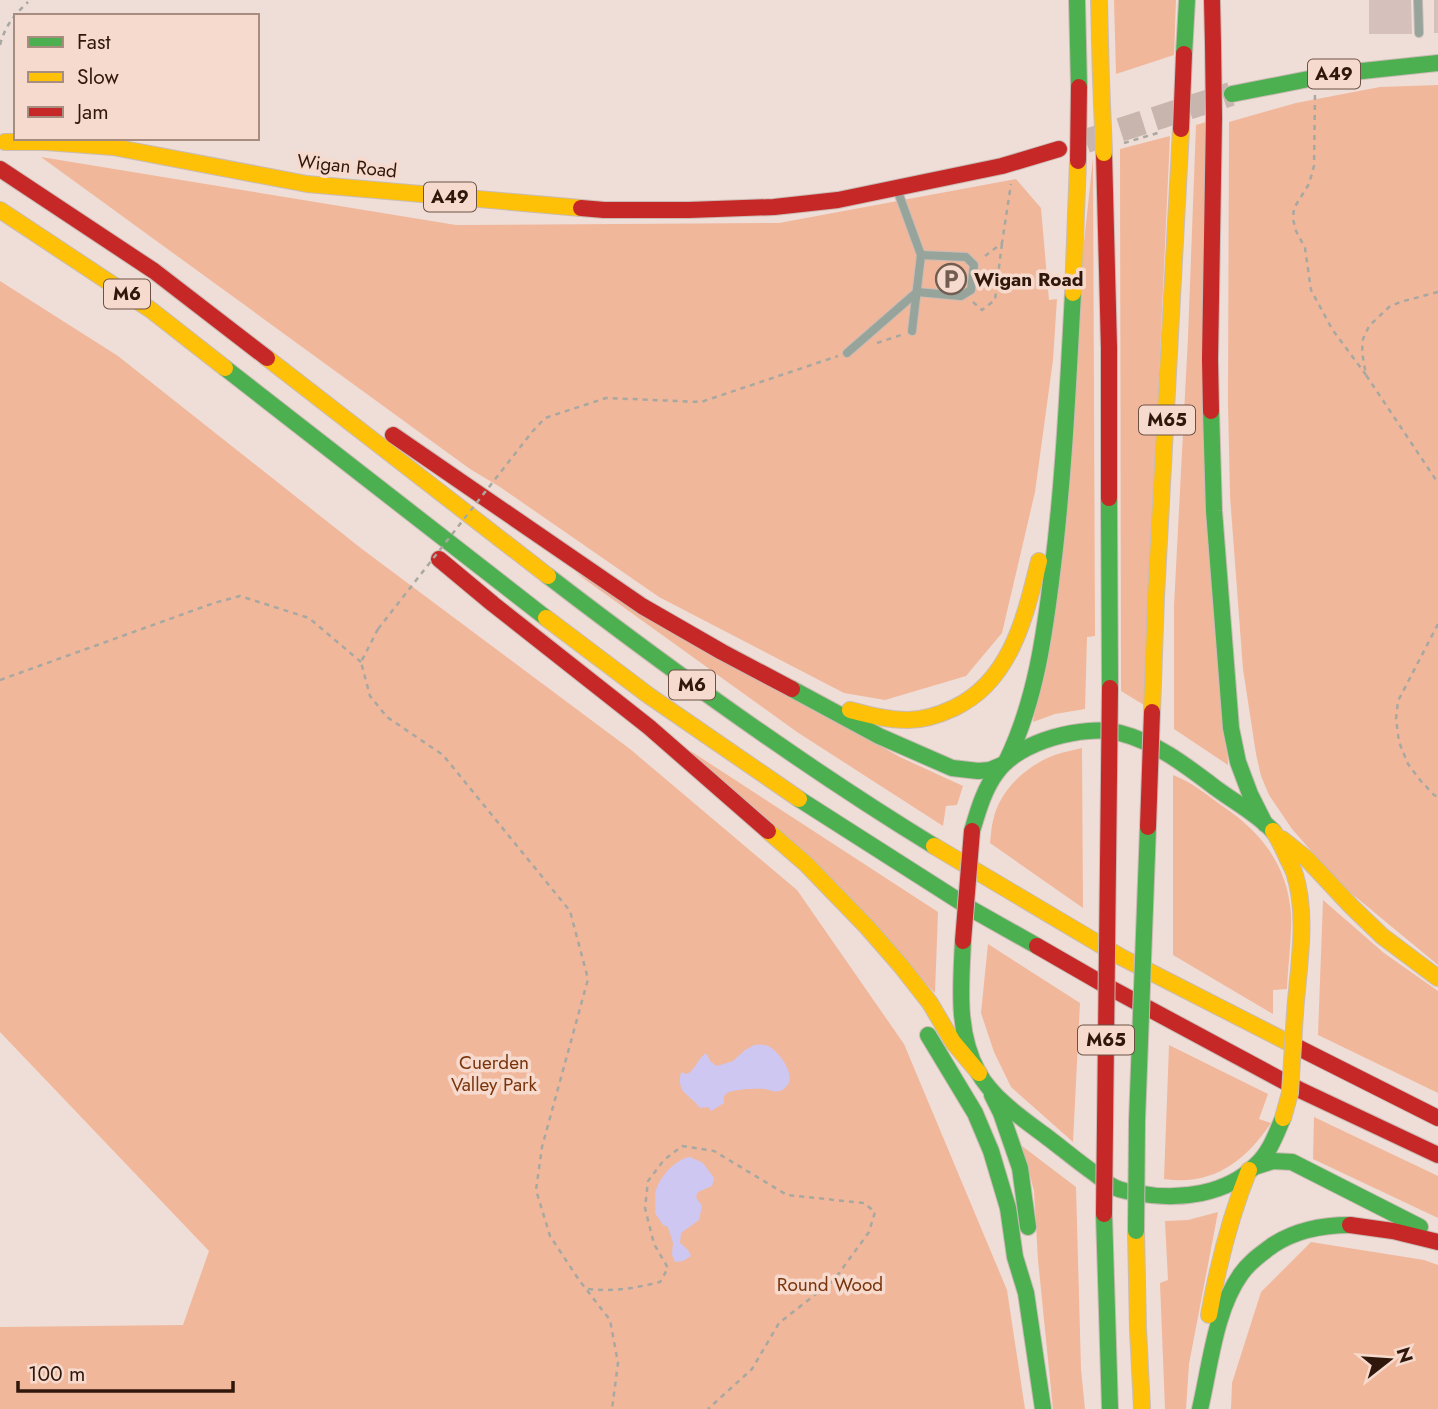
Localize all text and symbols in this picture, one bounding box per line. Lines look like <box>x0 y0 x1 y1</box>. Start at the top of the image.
legend <box>14 14 259 140</box>
text: Fast <box>77 27 110 57</box>
road number: A49 <box>1308 60 1360 88</box>
text: Slow <box>77 62 119 92</box>
text: Jam <box>74 97 109 127</box>
street label: Wigan Road <box>296 147 398 185</box>
road number: A49 <box>424 182 476 212</box>
parking icon: Wigan Road <box>934 262 968 296</box>
place label: Wigan Road <box>974 266 1083 293</box>
road number: M6 <box>104 280 150 308</box>
road number: M65 <box>1139 406 1195 434</box>
road number: M6 <box>669 670 715 700</box>
road number: M65 <box>1078 1026 1134 1055</box>
park label: Cuerden Valley Park <box>451 1049 538 1098</box>
park label: Round Wood <box>777 1271 883 1298</box>
north arrow <box>1354 1325 1424 1395</box>
text: N <box>1390 1344 1420 1366</box>
scale bar <box>18 1350 233 1394</box>
text: 100 m <box>28 1359 85 1389</box>

